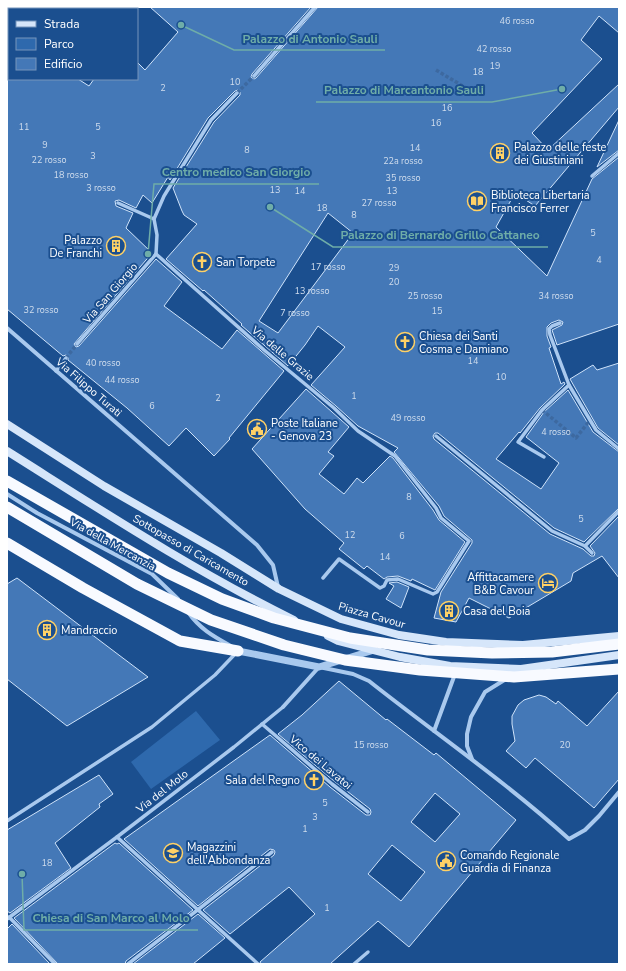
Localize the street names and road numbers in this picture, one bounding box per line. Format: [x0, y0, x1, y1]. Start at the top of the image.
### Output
street label: Via San Giorgio [79, 260, 141, 328]
street label: Via delle Grazie [247, 322, 317, 384]
street label: Via Filippo Turati [52, 354, 125, 420]
street label: Sottopasso di Caricamento [130, 511, 252, 590]
street label: Via della Mercanzia [66, 514, 158, 574]
street label: Piazza Cavour [337, 599, 407, 632]
street label: Vico dei Lavatoi [285, 731, 355, 793]
street label: Via del Molo [132, 766, 191, 817]

